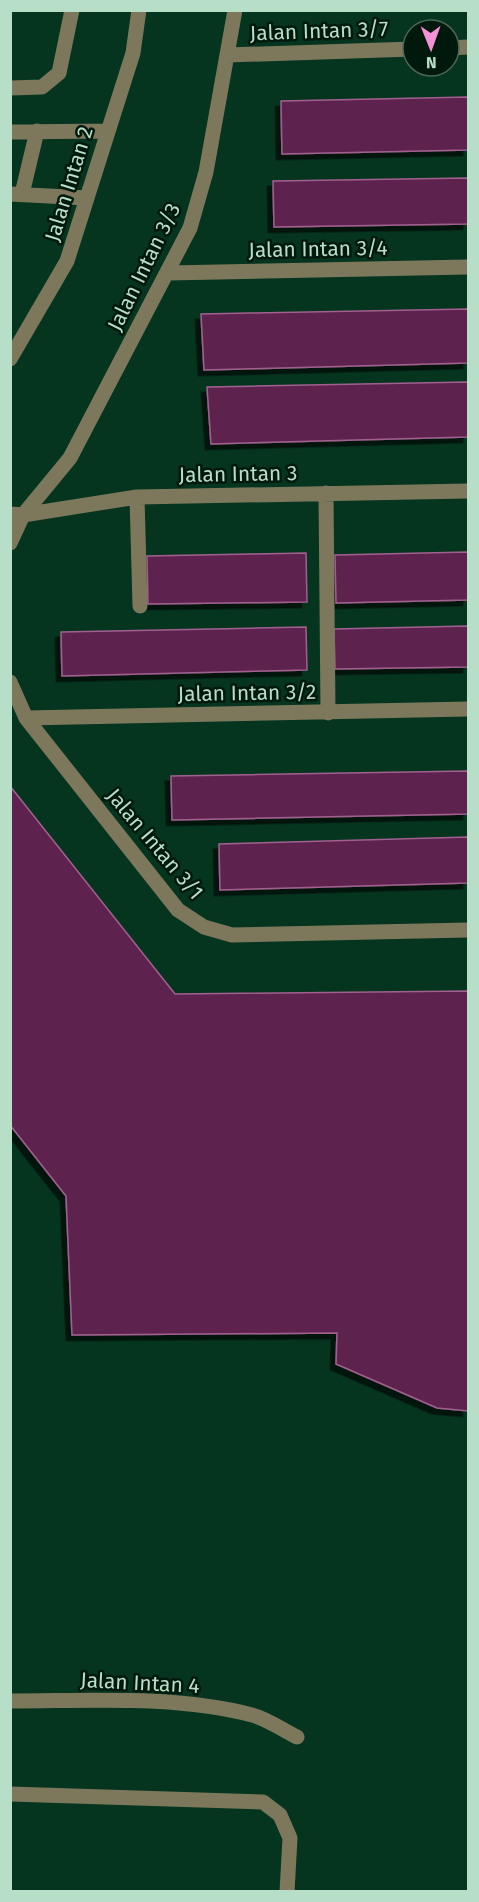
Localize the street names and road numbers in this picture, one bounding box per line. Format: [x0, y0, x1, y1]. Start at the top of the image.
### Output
street label: Jalan Intan 3/7 [249, 16, 389, 46]
street label: Jalan Intan 2 [39, 123, 99, 245]
street label: Jalan Intan 3/3 [102, 199, 186, 335]
street label: Jalan Intan 3/4 [248, 235, 388, 263]
street label: Jalan Intan 3 [178, 460, 298, 488]
street label: Jalan Intan 3/2 [177, 679, 317, 707]
street label: Jalan Intan 3/1 [101, 783, 209, 905]
street label: Jalan Intan 4 [80, 1667, 200, 1699]

